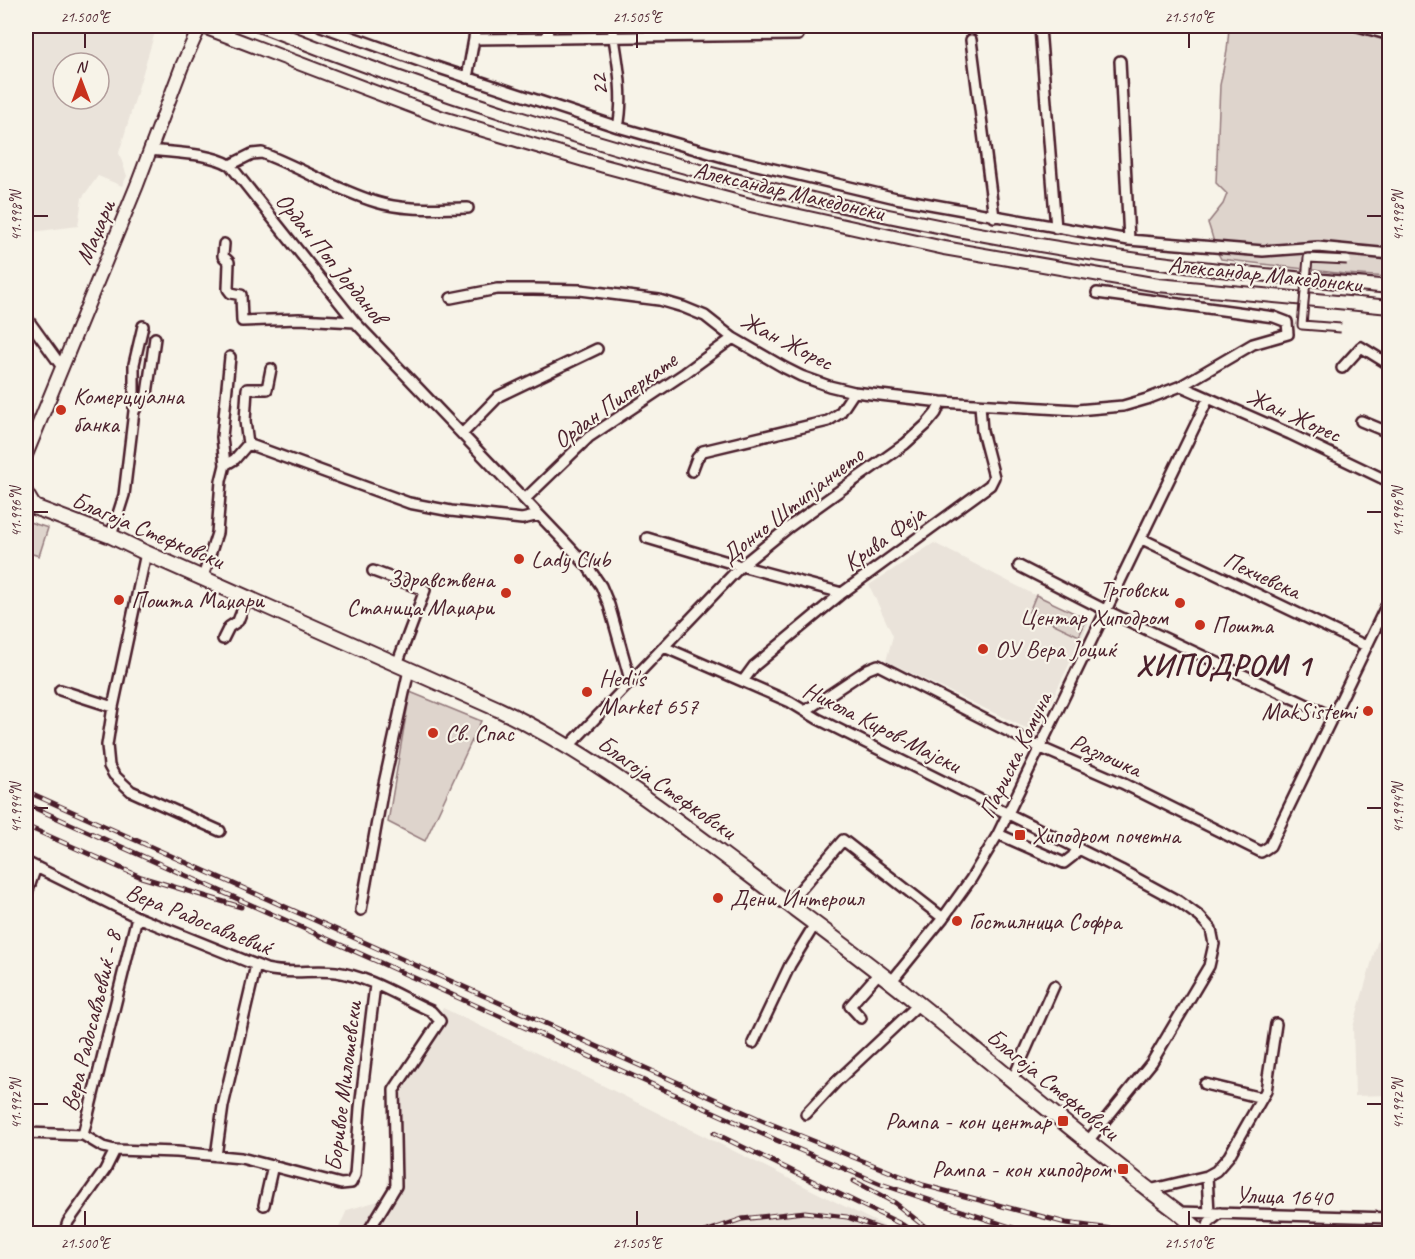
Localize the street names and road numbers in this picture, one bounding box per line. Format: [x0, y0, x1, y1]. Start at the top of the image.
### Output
street label: 22 [583, 71, 615, 97]
street label: Александар Македонски [691, 155, 889, 228]
street label: Ордан Поп Јорданов [269, 186, 397, 334]
street label: Маџари [68, 194, 122, 269]
street label: Александар Македонски [1167, 249, 1365, 299]
street label: Жан Жорес [736, 305, 839, 377]
street label: Ордан Пиперкате [547, 344, 685, 455]
street label: Жан Жорес [1242, 381, 1347, 449]
street label: Дончо Штипјанчето [715, 439, 871, 570]
street label: Благоја Стефковски [68, 485, 230, 576]
street label: Крива Феја [837, 497, 932, 578]
street label: Пехчевска [1219, 544, 1307, 607]
street label: Никола Киров-Мајски [798, 674, 968, 781]
street label: Париска Комуна [972, 685, 1059, 823]
street label: Разлошка [1066, 726, 1148, 786]
street label: Благоја Стефковски [592, 728, 744, 847]
street label: Вера Радосављевиќ [122, 876, 279, 963]
street label: Вера Радосављевиќ - 8 [54, 925, 128, 1115]
street label: Боривое Милошевски [318, 998, 368, 1173]
street label: Благоја Стефковски [981, 1021, 1127, 1148]
street label: Улица 1640 [1235, 1179, 1335, 1213]

